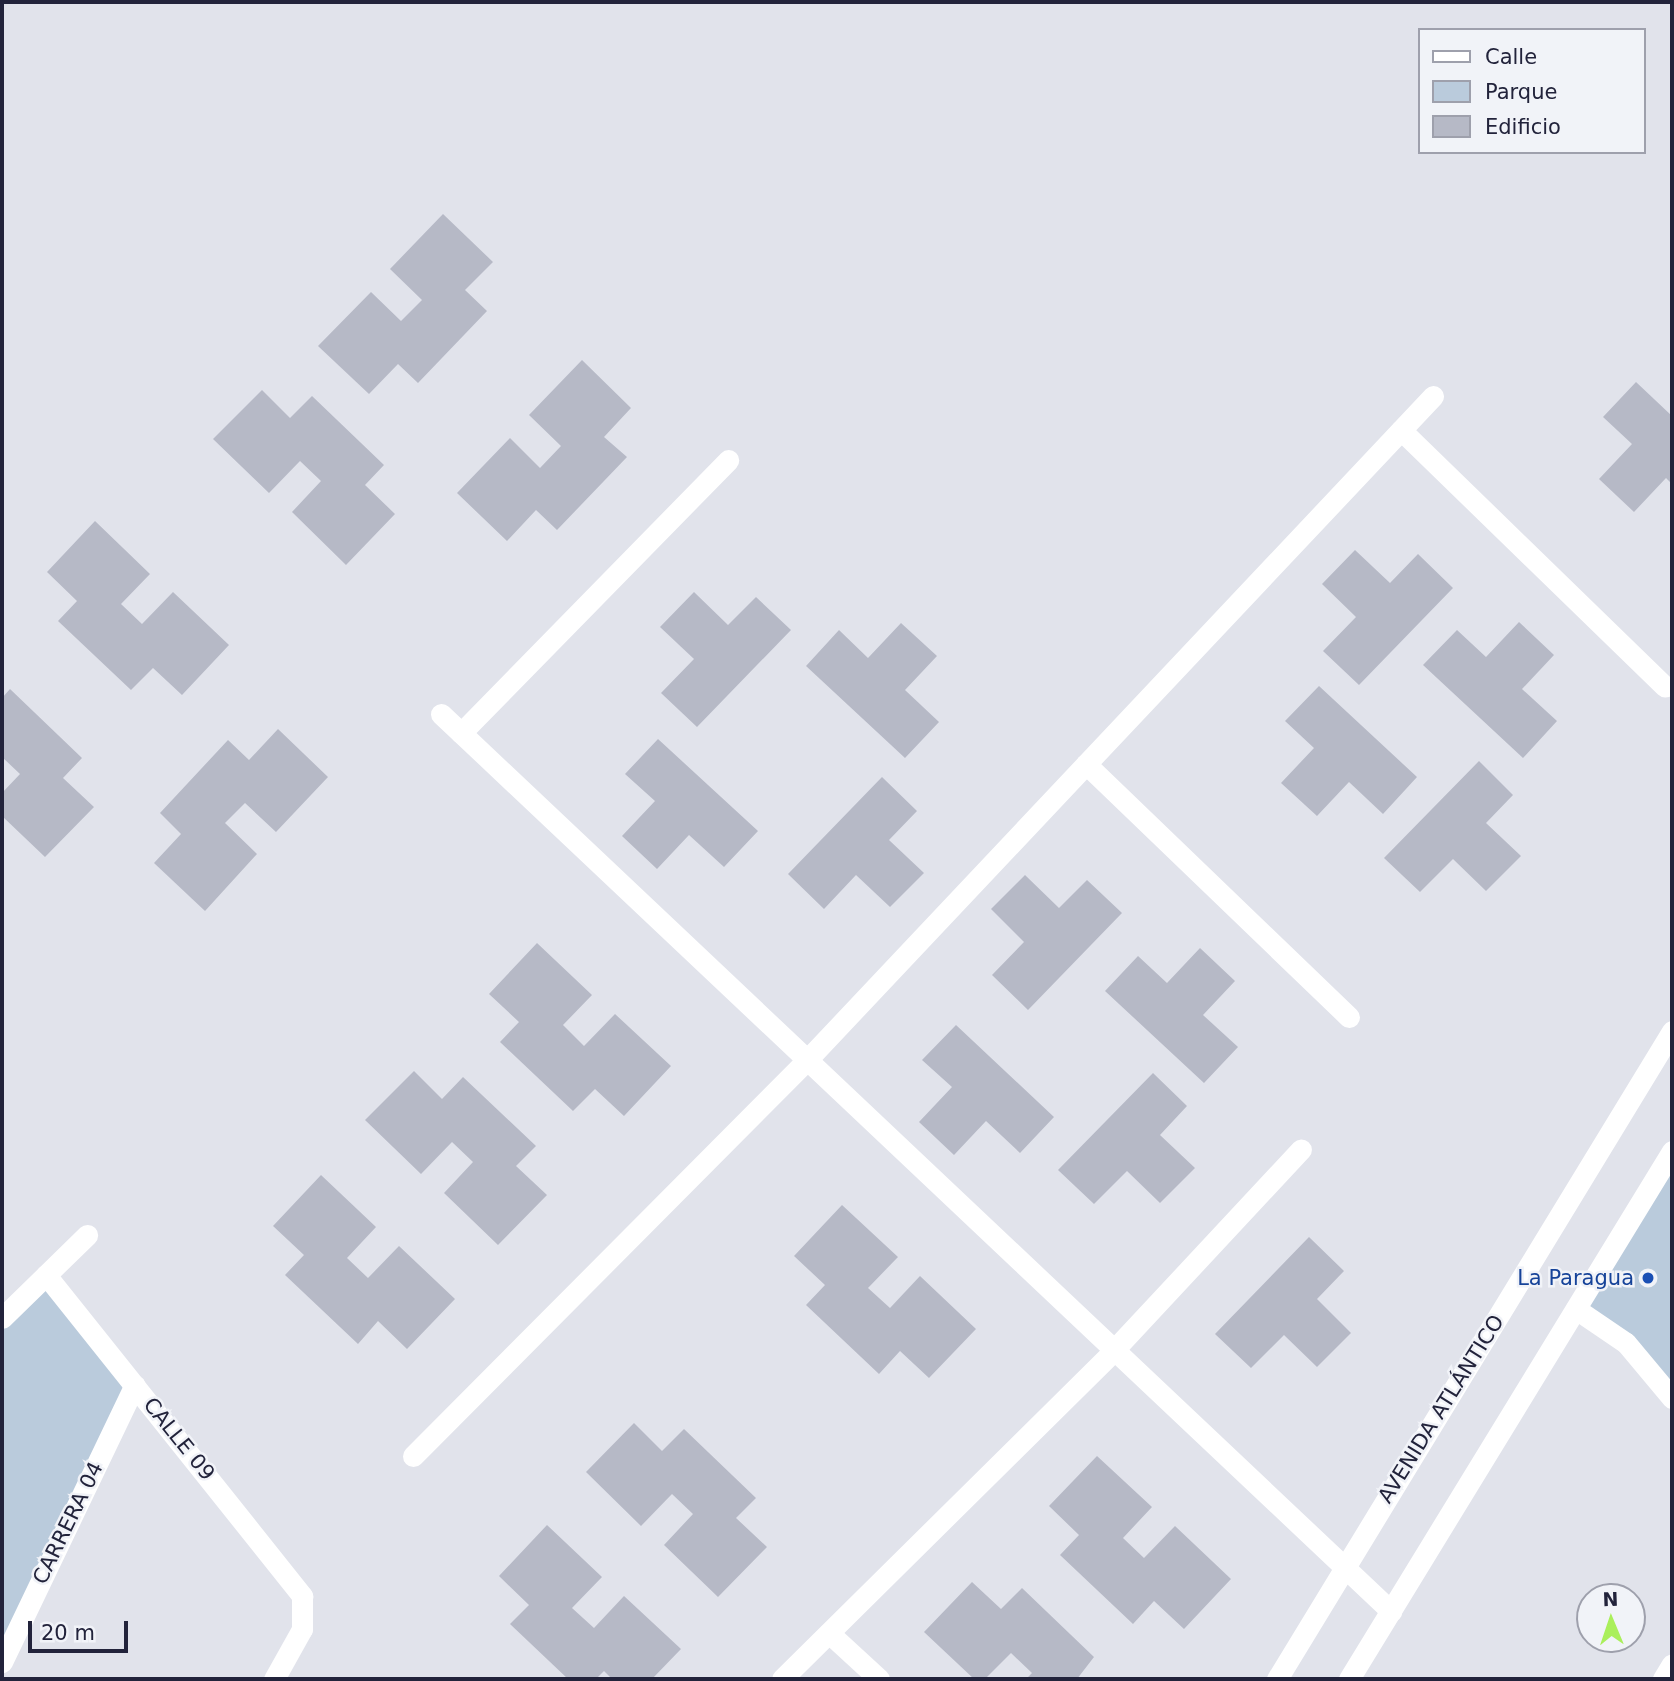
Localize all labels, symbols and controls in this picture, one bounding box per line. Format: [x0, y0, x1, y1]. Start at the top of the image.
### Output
legend [1418, 28, 1646, 154]
text: Calle [1485, 45, 1537, 69]
text: Parque [1485, 80, 1557, 104]
text: Edificio [1485, 115, 1561, 139]
place label: La Paragua [1517, 1265, 1634, 1291]
marker: La Paragua [1640, 1270, 1656, 1286]
street label: AVENIDA ATLÁNTICO [1373, 1310, 1509, 1508]
street label: CALLE 09 [138, 1393, 220, 1485]
street label: CARRERA 04 [28, 1458, 108, 1588]
north arrow [1576, 1583, 1646, 1653]
text: N [1602, 1588, 1619, 1610]
scale bar [32, 1608, 131, 1652]
text: 20 m [41, 1621, 95, 1645]

